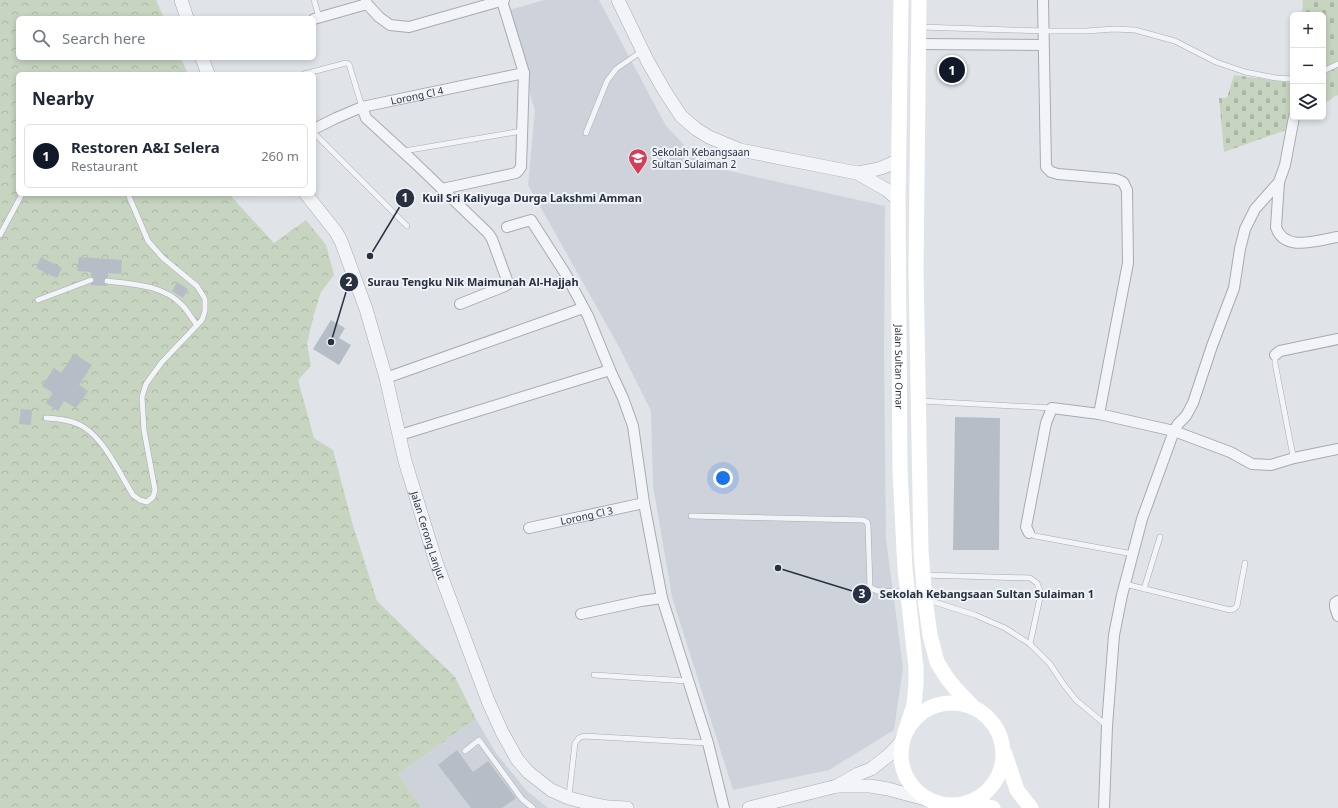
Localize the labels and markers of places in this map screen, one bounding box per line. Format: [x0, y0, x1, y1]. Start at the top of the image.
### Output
pin: 1 [939, 55, 965, 85]
place label: Sekolah Kebangsaan Sultan Sulaiman 2 [652, 145, 750, 171]
school or university icon: Sekolah Kebangsaan Sultan Sulaiman 2 [627, 147, 649, 175]
callout: Kuil Sri Kaliyuga Durga Lakshmi Amman [395, 186, 650, 209]
callout: Surau Tengku Nik Maimunah Al-Hajjah [339, 271, 586, 294]
callout: Sekolah Kebangsaan Sultan Sulaiman 1 [852, 583, 1102, 606]

